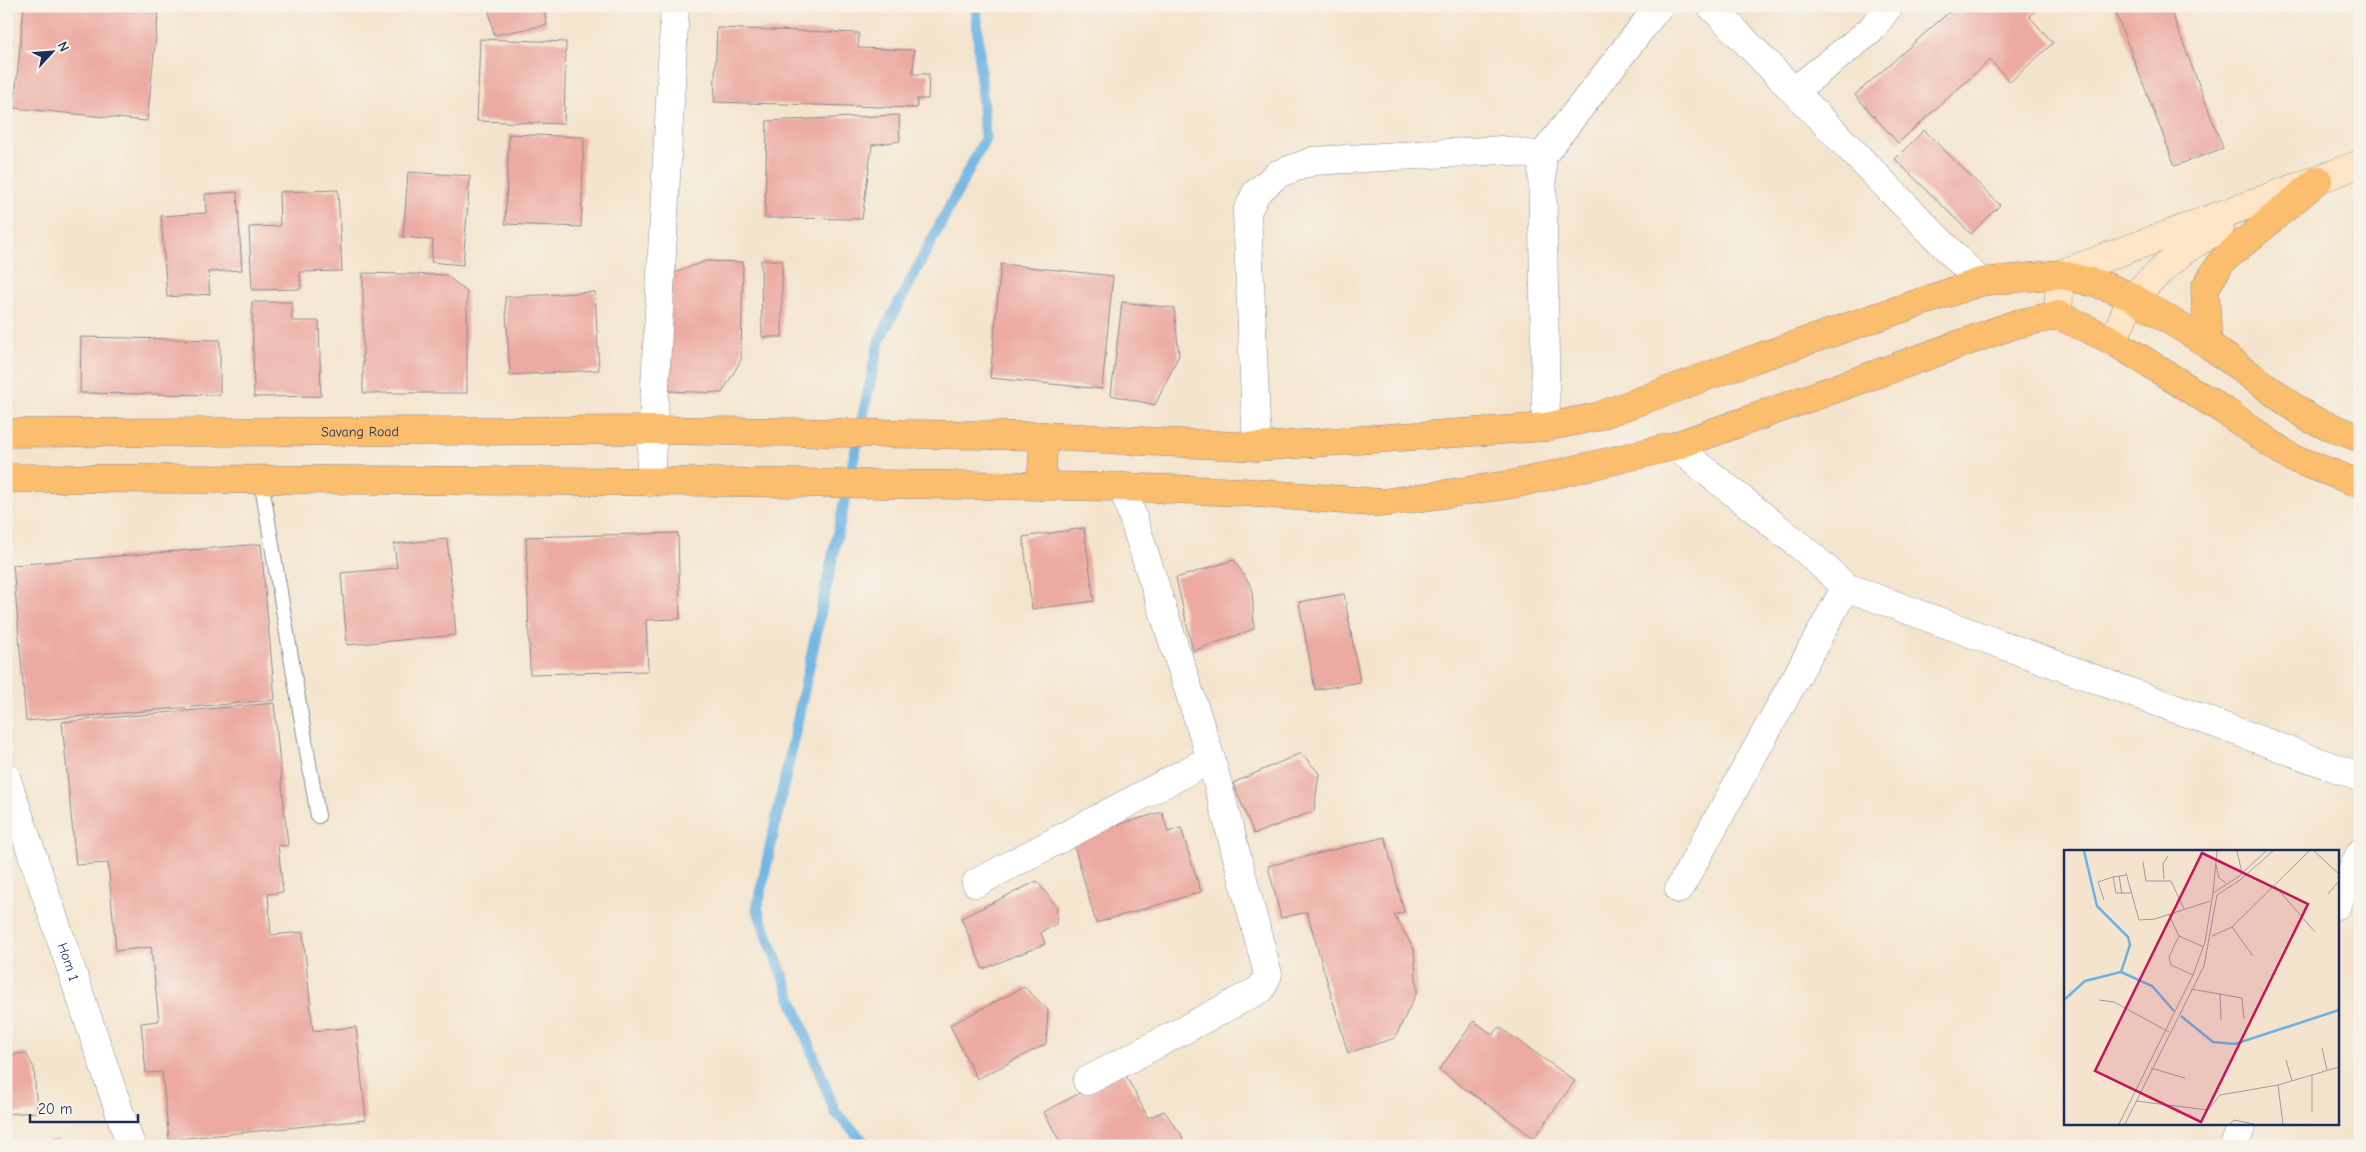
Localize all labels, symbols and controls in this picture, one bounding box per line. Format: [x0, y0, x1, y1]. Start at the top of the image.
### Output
north arrow [28, 28, 78, 78]
text: N [54, 39, 73, 54]
street label: Savang Road [321, 423, 399, 441]
inset map [2064, 850, 2338, 1124]
street label: Hom 1 [54, 940, 82, 983]
scale bar [30, 1092, 138, 1124]
text: 20 m [38, 1100, 72, 1118]

